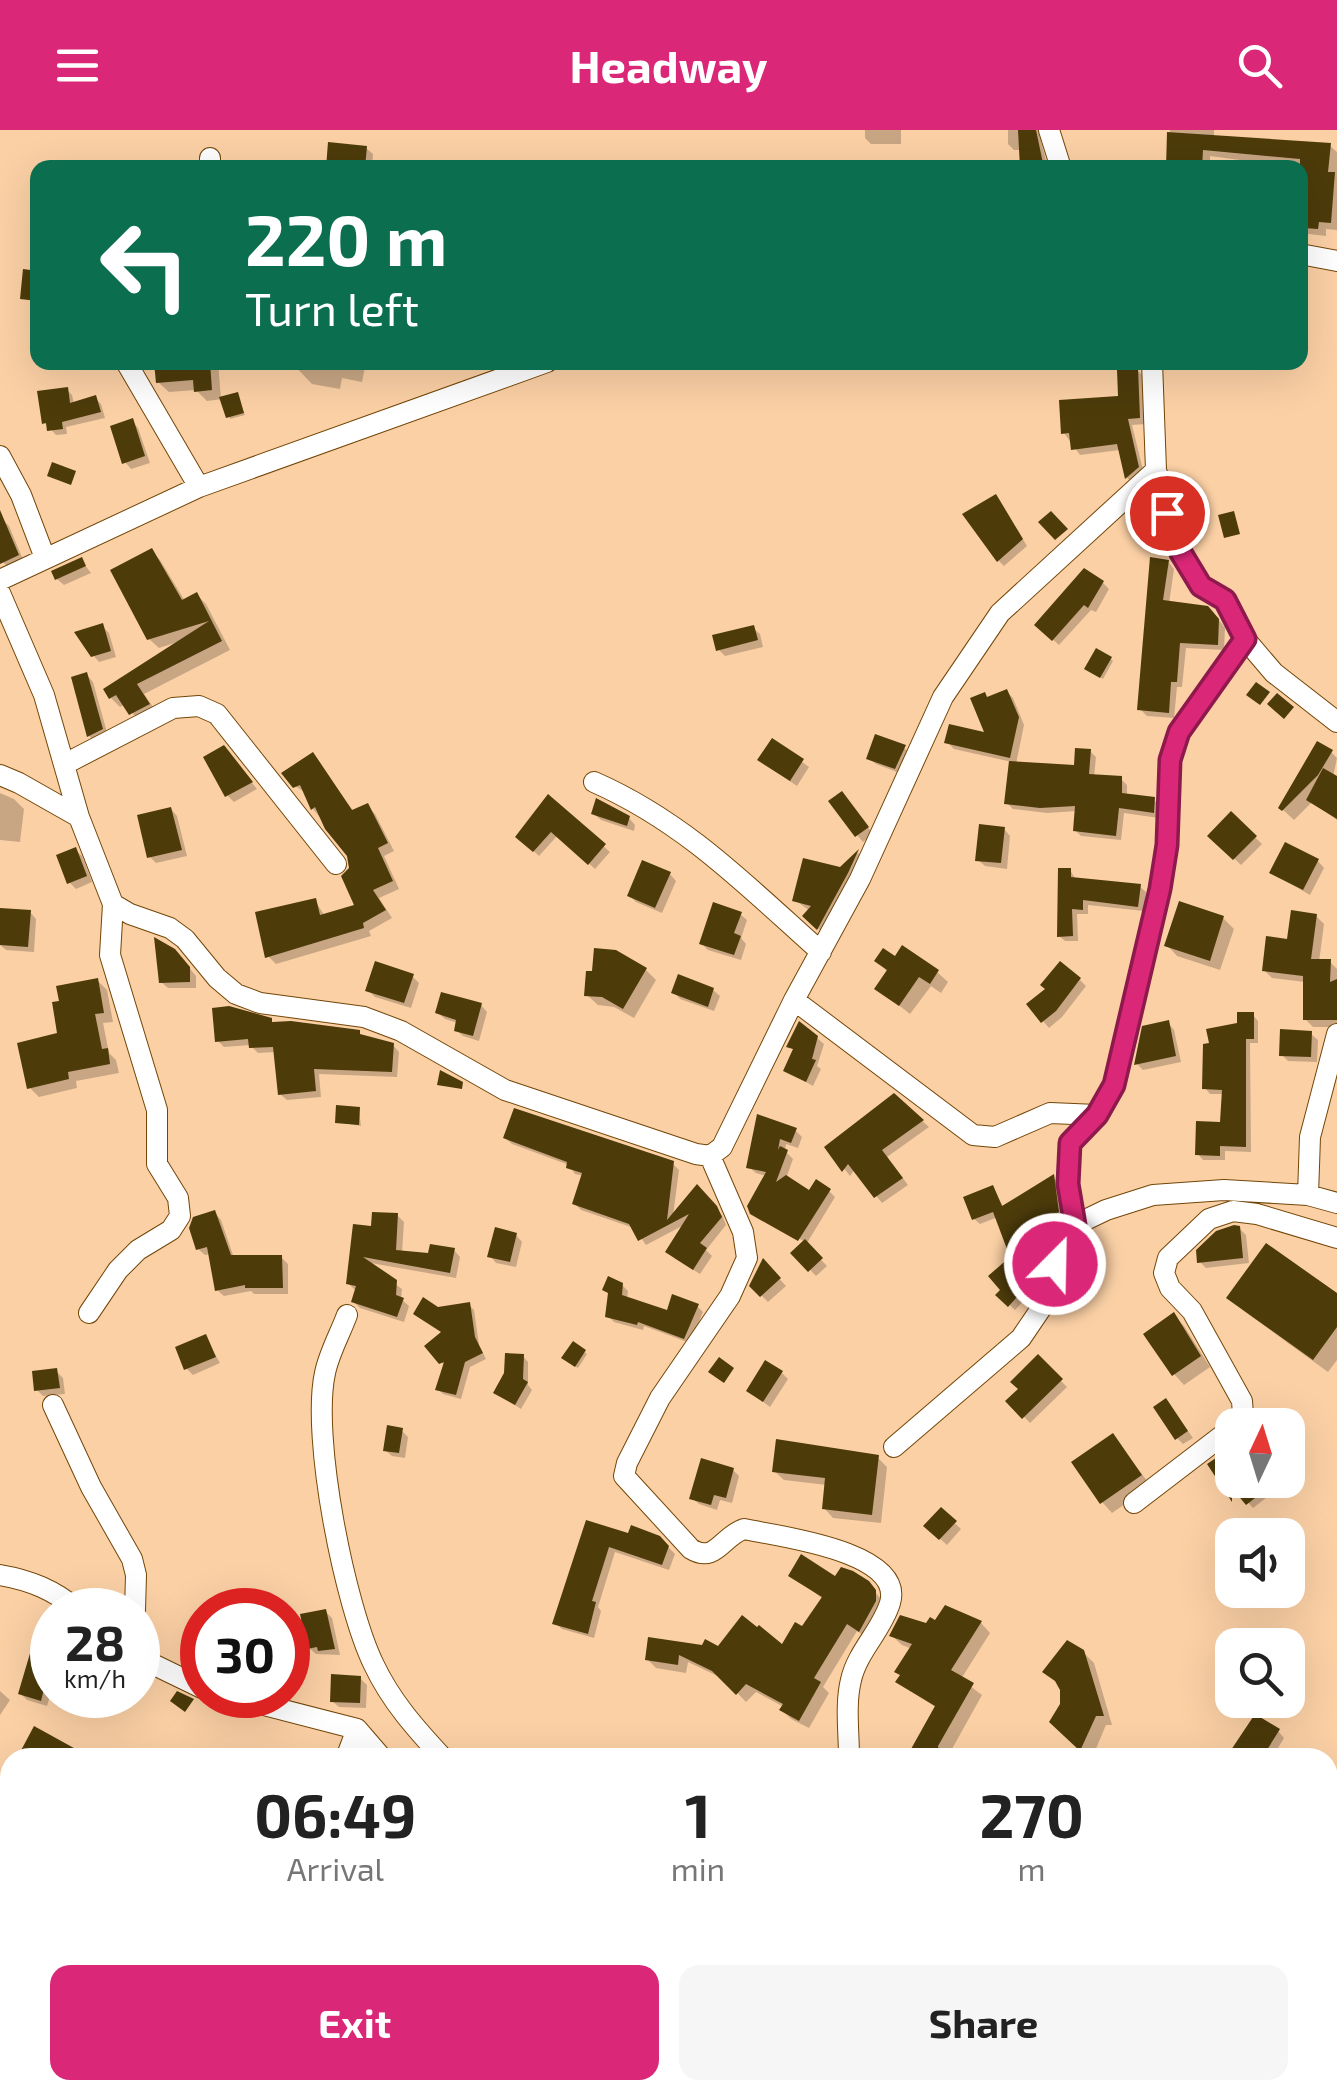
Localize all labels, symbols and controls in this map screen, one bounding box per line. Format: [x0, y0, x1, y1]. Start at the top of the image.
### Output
icon: menu [50, 38, 105, 93]
text: Headway [570, 38, 767, 92]
icon: search [1232, 38, 1287, 93]
text: 220 m [245, 196, 447, 280]
icon: left [80, 200, 210, 330]
text: Turn left [245, 281, 419, 335]
pin [1125, 471, 1210, 556]
icon: arrive [1140, 486, 1195, 541]
position arrow [1003, 1212, 1107, 1316]
north arrow [1215, 1408, 1305, 1498]
map controls [1215, 1408, 1305, 1718]
button: sound [1215, 1518, 1305, 1608]
speed limit sign: 30 [180, 1588, 310, 1718]
text: 28 [65, 1611, 125, 1671]
button: search [1215, 1628, 1305, 1718]
text: km/h [64, 1663, 126, 1693]
text: 06:49 [254, 1778, 416, 1850]
text: 1 [685, 1778, 711, 1850]
text: 270 [979, 1778, 1084, 1850]
text: Arrival [287, 1849, 384, 1887]
text: min [671, 1849, 725, 1887]
text: m [1018, 1849, 1046, 1887]
button: Exit [50, 1965, 659, 2080]
button: Share [679, 1965, 1288, 2080]

